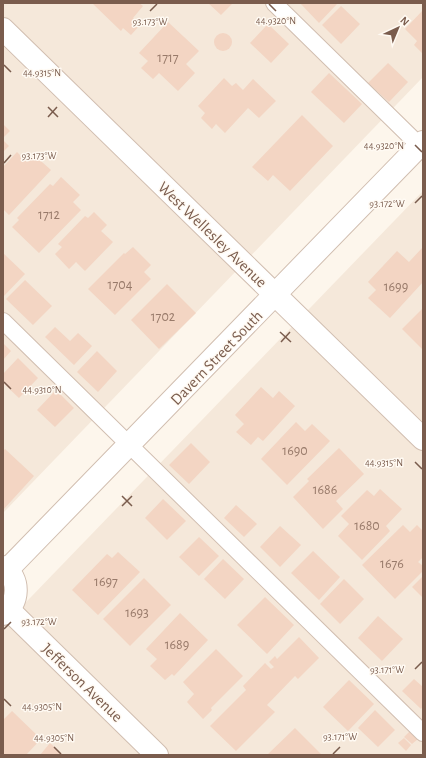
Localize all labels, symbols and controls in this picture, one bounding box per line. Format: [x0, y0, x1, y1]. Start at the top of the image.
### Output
north arrow [378, 8, 418, 48]
text: N [398, 15, 411, 28]
text: 44.9320°N [256, 16, 296, 26]
text: 93.173°W [133, 17, 167, 27]
house number: 1717 [157, 51, 179, 65]
text: 44.9315°N [23, 68, 61, 78]
text: 44.9320°N [364, 141, 404, 151]
text: 93.173°W [22, 151, 56, 161]
street label: West Wellesley Avenue [154, 179, 270, 291]
text: 93.172°W [369, 199, 405, 209]
house number: 1712 [38, 208, 60, 222]
house number: 1704 [108, 278, 133, 292]
house number: 1699 [384, 280, 408, 294]
street label: Davern Street South [168, 307, 266, 408]
house number: 1702 [151, 310, 175, 324]
text: 44.9310°N [22, 385, 62, 395]
house number: 1690 [282, 444, 308, 458]
text: 44.9315°N [365, 458, 403, 468]
house number: 1686 [313, 483, 337, 497]
house number: 1680 [354, 519, 380, 533]
house number: 1676 [380, 557, 404, 571]
house number: 1697 [94, 575, 118, 589]
house number: 1693 [125, 606, 149, 620]
text: 93.172°W [21, 617, 57, 627]
house number: 1689 [165, 638, 189, 652]
street label: Jefferson Avenue [39, 640, 126, 725]
text: 93.171°W [370, 665, 404, 675]
text: 44.9305°N [22, 702, 62, 712]
text: 93.171°W [323, 732, 357, 742]
text: 44.9305°N [34, 733, 74, 743]

